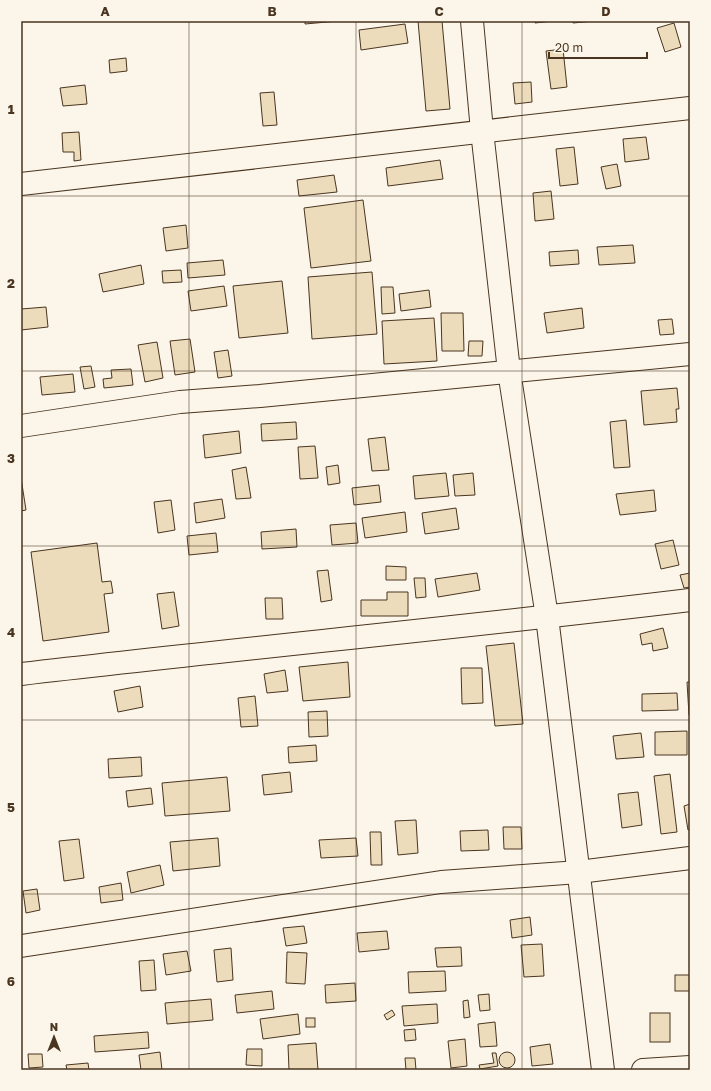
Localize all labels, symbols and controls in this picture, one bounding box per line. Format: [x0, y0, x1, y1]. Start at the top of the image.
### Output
text: A [100, 3, 110, 19]
text: B [267, 3, 277, 19]
text: C [434, 3, 444, 19]
text: D [601, 3, 611, 19]
scale bar [549, 34, 647, 60]
text: 20 m [555, 40, 583, 55]
text: 1 [8, 101, 15, 117]
text: 2 [7, 275, 15, 291]
text: 3 [7, 450, 15, 466]
text: 4 [7, 624, 15, 640]
text: 5 [7, 799, 15, 815]
text: 6 [7, 973, 15, 989]
north arrow [34, 1017, 74, 1057]
text: N [50, 1020, 58, 1033]

